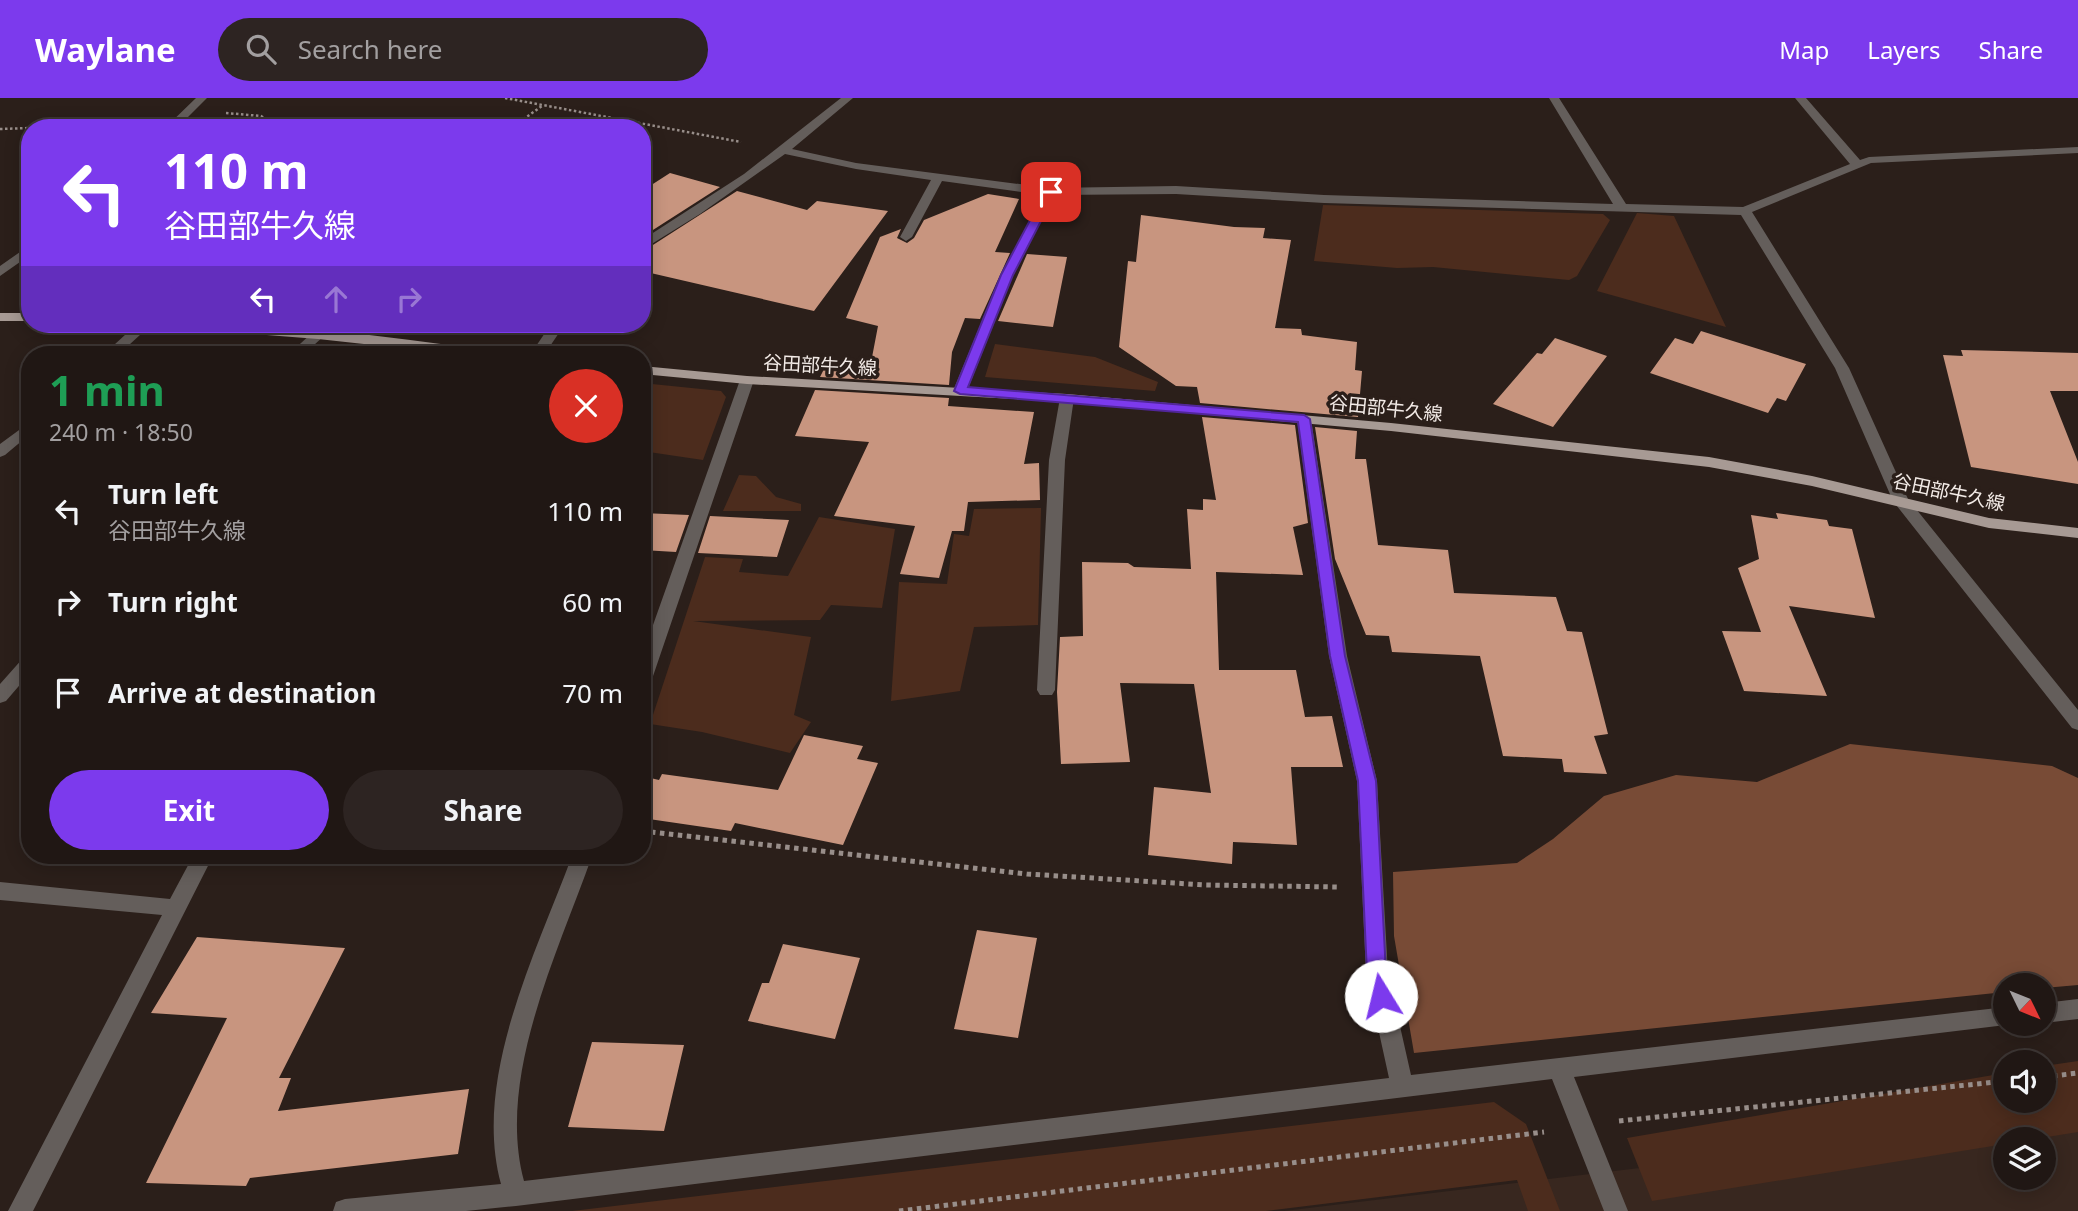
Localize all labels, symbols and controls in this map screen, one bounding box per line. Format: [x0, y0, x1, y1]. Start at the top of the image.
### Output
search box [218, 18, 708, 81]
text: Waylane [35, 27, 176, 72]
icon: search [242, 30, 280, 68]
text: Search here [298, 31, 442, 67]
text: Map [1779, 33, 1829, 66]
text: Layers [1867, 33, 1941, 66]
text: Share [1979, 33, 2043, 66]
text: 110 m [164, 137, 309, 203]
icon: left [49, 147, 140, 238]
pin [1021, 162, 1081, 222]
icon: arrive [1032, 173, 1070, 211]
text: 谷田部牛久線 [164, 203, 356, 246]
icon: left [244, 280, 282, 318]
icon: ahead [317, 280, 355, 318]
icon: right [390, 280, 428, 318]
street label: 谷田部牛久線 [762, 349, 878, 381]
text: 1 min [49, 361, 165, 418]
button: close [549, 369, 623, 443]
street label: 谷田部牛久線 [1328, 389, 1444, 427]
text: 240 m · 18:50 [49, 416, 193, 448]
street label: 谷田部牛久線 [1891, 467, 2007, 517]
text: Turn left [108, 476, 219, 512]
icon: left [49, 492, 87, 530]
text: 110 m [547, 493, 623, 529]
text: 谷田部牛久線 [108, 514, 246, 546]
icon: right [49, 583, 87, 621]
text: Turn right [108, 584, 238, 620]
text: 60 m [562, 584, 623, 620]
icon: arrive [49, 674, 87, 712]
text: Arrive at destination [108, 675, 377, 711]
text: 70 m [562, 675, 623, 711]
button: Exit [49, 770, 329, 850]
button: Share [343, 770, 623, 850]
position arrow [1344, 959, 1418, 1033]
north arrow [1993, 973, 2056, 1036]
map controls [1993, 973, 2056, 1190]
button: sound [1993, 1050, 2056, 1113]
button: layers [1993, 1127, 2056, 1190]

